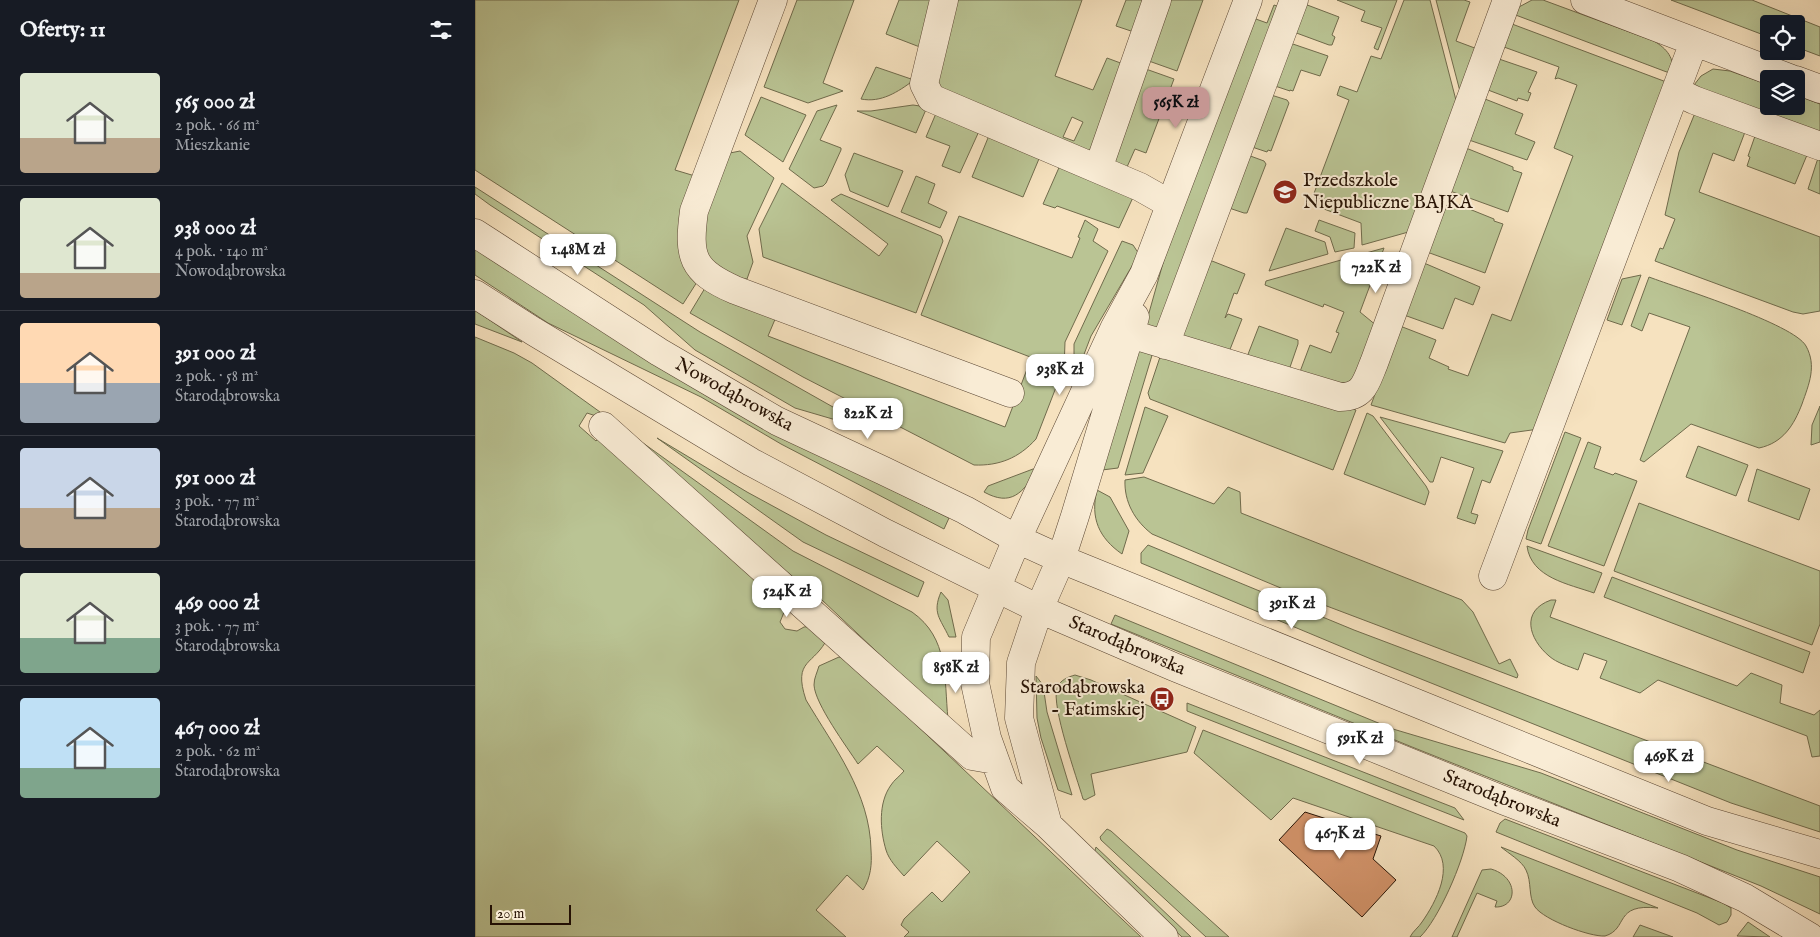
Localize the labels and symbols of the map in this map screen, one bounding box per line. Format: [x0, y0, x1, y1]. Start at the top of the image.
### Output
pin: 565K zł [1130, 86, 1222, 129]
place label: Przedszkole Niepubliczne BAJKA [1303, 169, 1474, 215]
school or university icon: Przedszkole Niepubliczne BAJKA [1272, 179, 1298, 205]
pin: 1.48M zł [526, 234, 630, 276]
pin: 722K zł [1330, 252, 1422, 294]
street label: Nowodąbrowska [671, 353, 798, 438]
pin: 938K zł [1014, 354, 1106, 396]
pin: 822K zł [822, 398, 914, 440]
pin: 524K zł [741, 576, 833, 618]
pin: 391K zł [1246, 588, 1338, 630]
street label: Starodąbrowska [1065, 611, 1190, 682]
pin: 858K zł [910, 652, 1002, 694]
place label: Starodąbrowska - Fatimskiej [1020, 676, 1146, 722]
bus stop icon: Starodąbrowska - Fatimskiej [1149, 686, 1175, 712]
pin: 591K zł [1314, 722, 1406, 765]
pin: 469K zł [1623, 740, 1715, 783]
street label: Starodąbrowska [1440, 765, 1565, 834]
pin: 467K zł [1294, 818, 1386, 860]
scale bar [490, 902, 571, 925]

